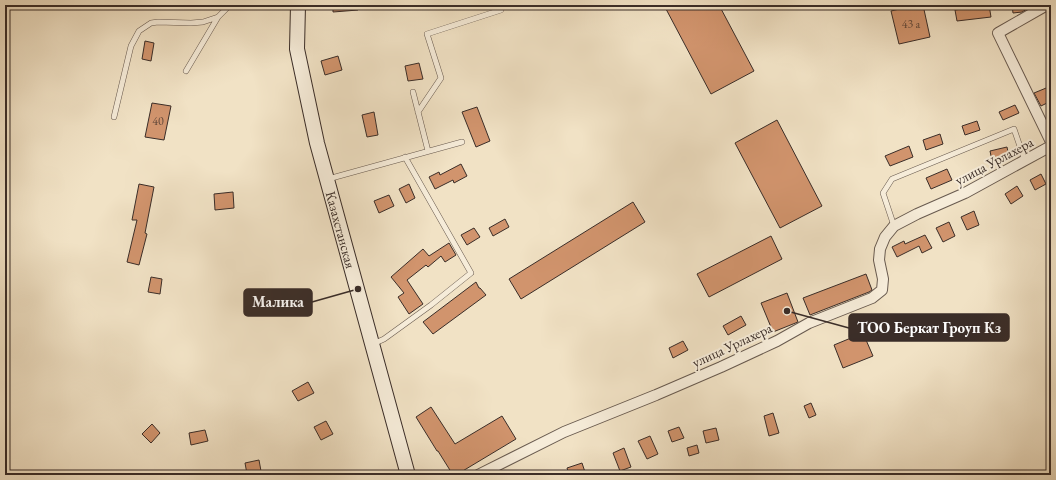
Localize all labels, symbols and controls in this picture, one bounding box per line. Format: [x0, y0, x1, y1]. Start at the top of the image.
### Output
house number: 43 а [902, 16, 921, 32]
house number: 40 [152, 113, 164, 129]
street label: улица Урлахера [952, 133, 1037, 189]
street label: Казахстанская [322, 189, 360, 270]
callout: Малика [244, 289, 312, 316]
text: Малика [252, 292, 304, 311]
callout: ТОО Беркат Гроуп Кз [849, 314, 1009, 341]
street label: улица Урлахера [689, 318, 775, 371]
text: ТОО Беркат Гроуп Кз [857, 318, 1001, 337]

